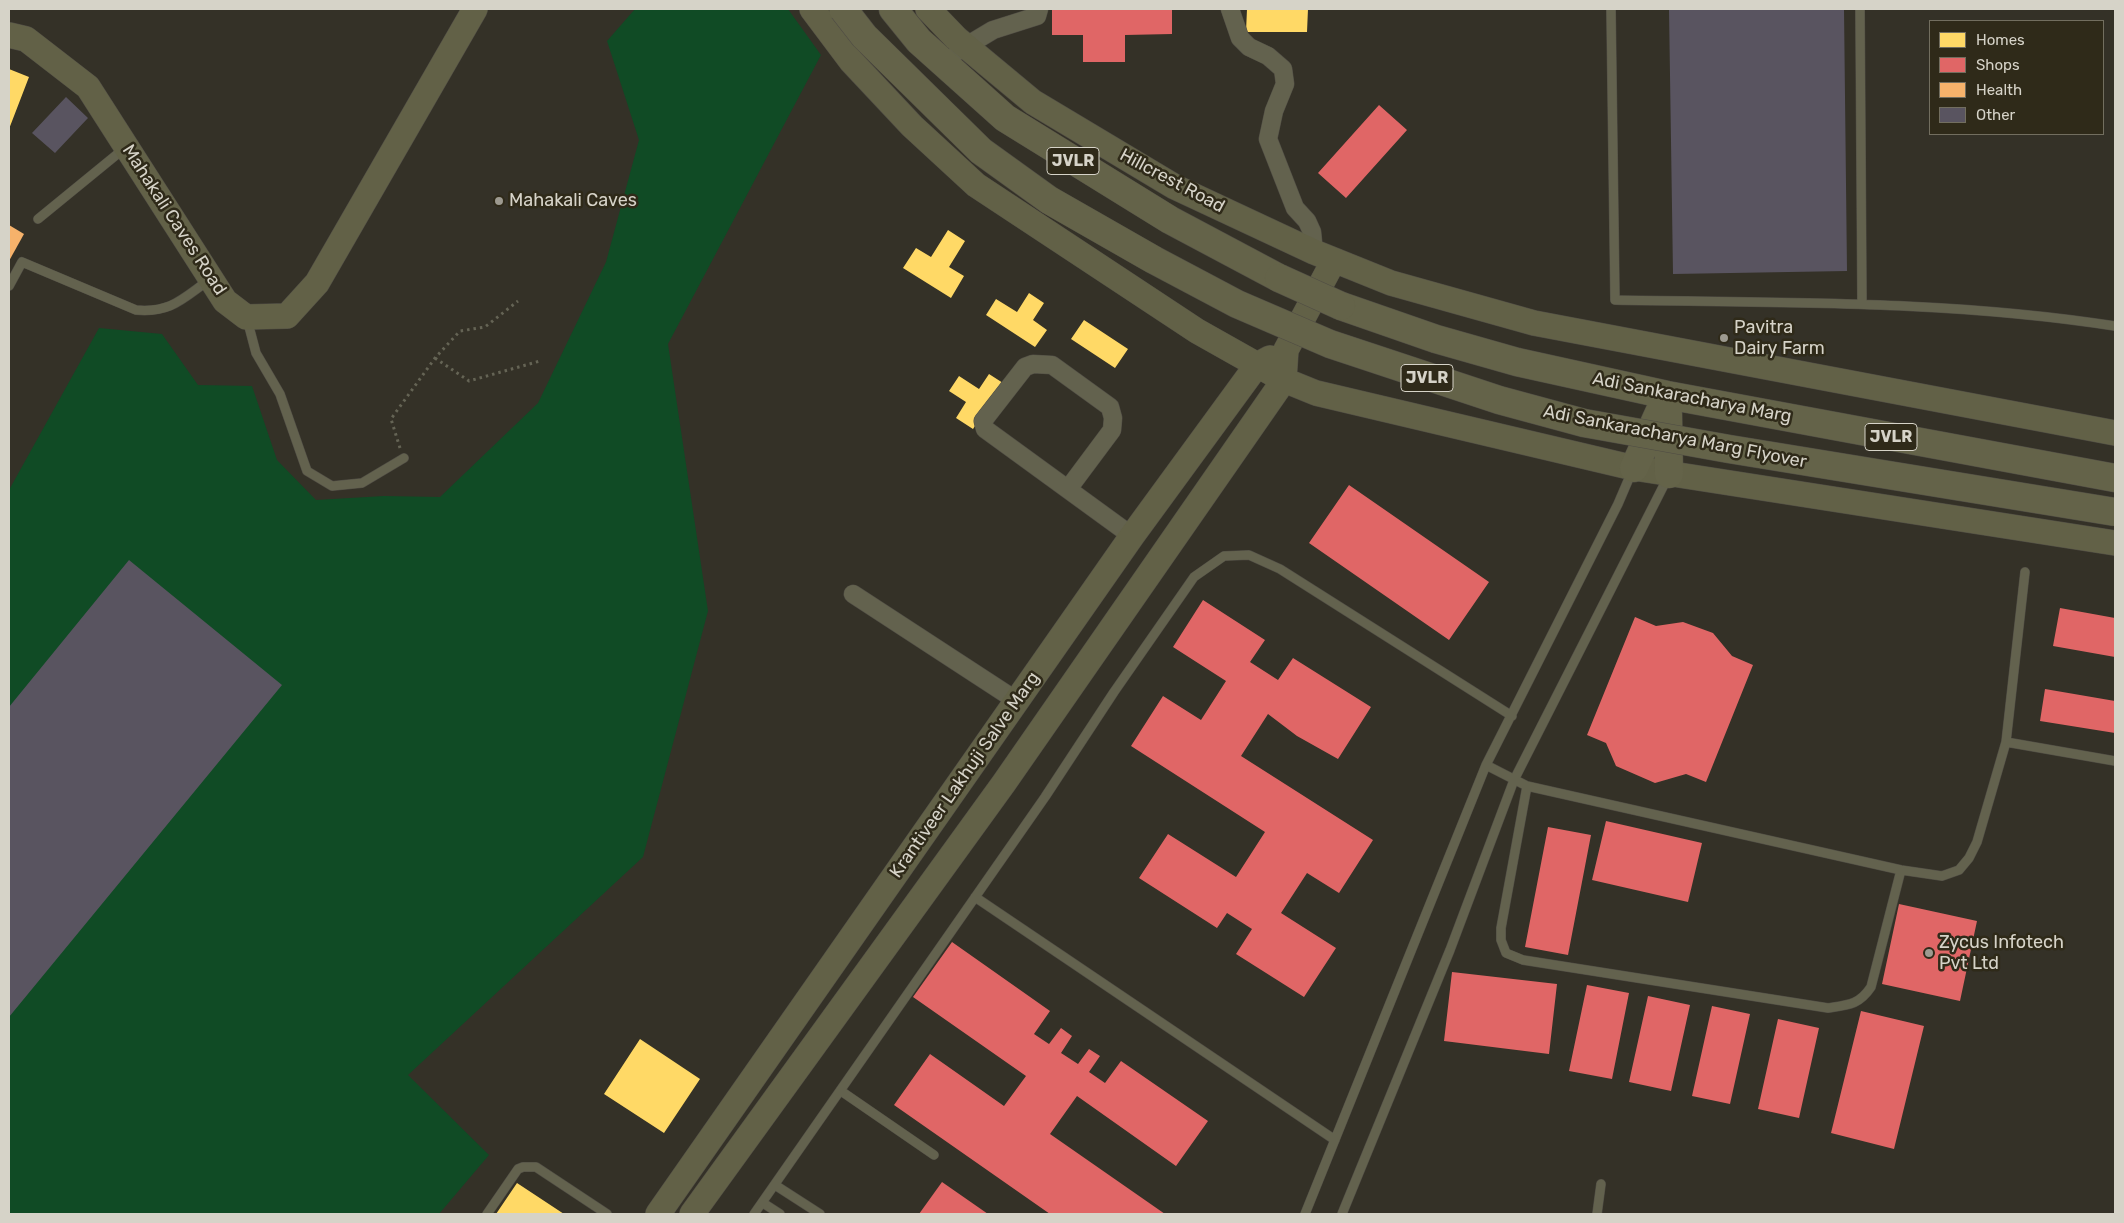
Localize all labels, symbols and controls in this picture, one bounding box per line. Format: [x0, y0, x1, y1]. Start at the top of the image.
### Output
legend [1929, 20, 2104, 135]
text: Homes [1976, 31, 2025, 49]
text: Shops [1976, 56, 2020, 74]
text: Health [1976, 81, 2022, 99]
text: Other [1976, 106, 2015, 124]
street label: Mahakali Caves Road [117, 141, 231, 299]
street label: Hillcrest Road [1116, 144, 1228, 218]
road number: JVLR [1047, 148, 1099, 175]
place label: Mahakali Caves [509, 190, 637, 212]
marker: Mahakali Caves [493, 195, 505, 207]
place label: Pavitra Dairy Farm [1734, 317, 1825, 359]
marker: Pavitra Dairy Farm [1718, 332, 1730, 344]
road number: JVLR [1401, 364, 1453, 392]
street label: Adi Sankaracharya Marg [1591, 368, 1793, 428]
street label: Adi Sankaracharya Marg Flyover [1541, 401, 1809, 473]
road number: JVLR [1865, 424, 1917, 451]
street label: Krantiveer Lakhuji Salve Marg [885, 668, 1045, 882]
place label: Zycus Infotech Pvt Ltd [1939, 932, 2064, 974]
marker: Zycus Infotech Pvt Ltd [1923, 947, 1935, 959]

